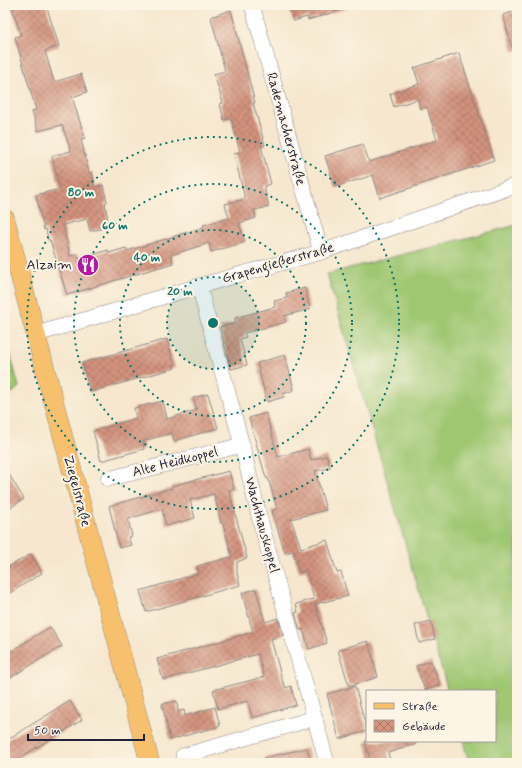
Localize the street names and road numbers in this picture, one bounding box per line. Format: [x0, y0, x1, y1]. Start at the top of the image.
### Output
street label: Rademacherstraße [262, 71, 310, 188]
street label: Grapengießerstraße [220, 238, 337, 290]
street label: Alte Heidkoppel [130, 443, 220, 481]
street label: Ziegelstraße [57, 453, 95, 529]
street label: Wachthauskoppel [241, 475, 283, 575]

